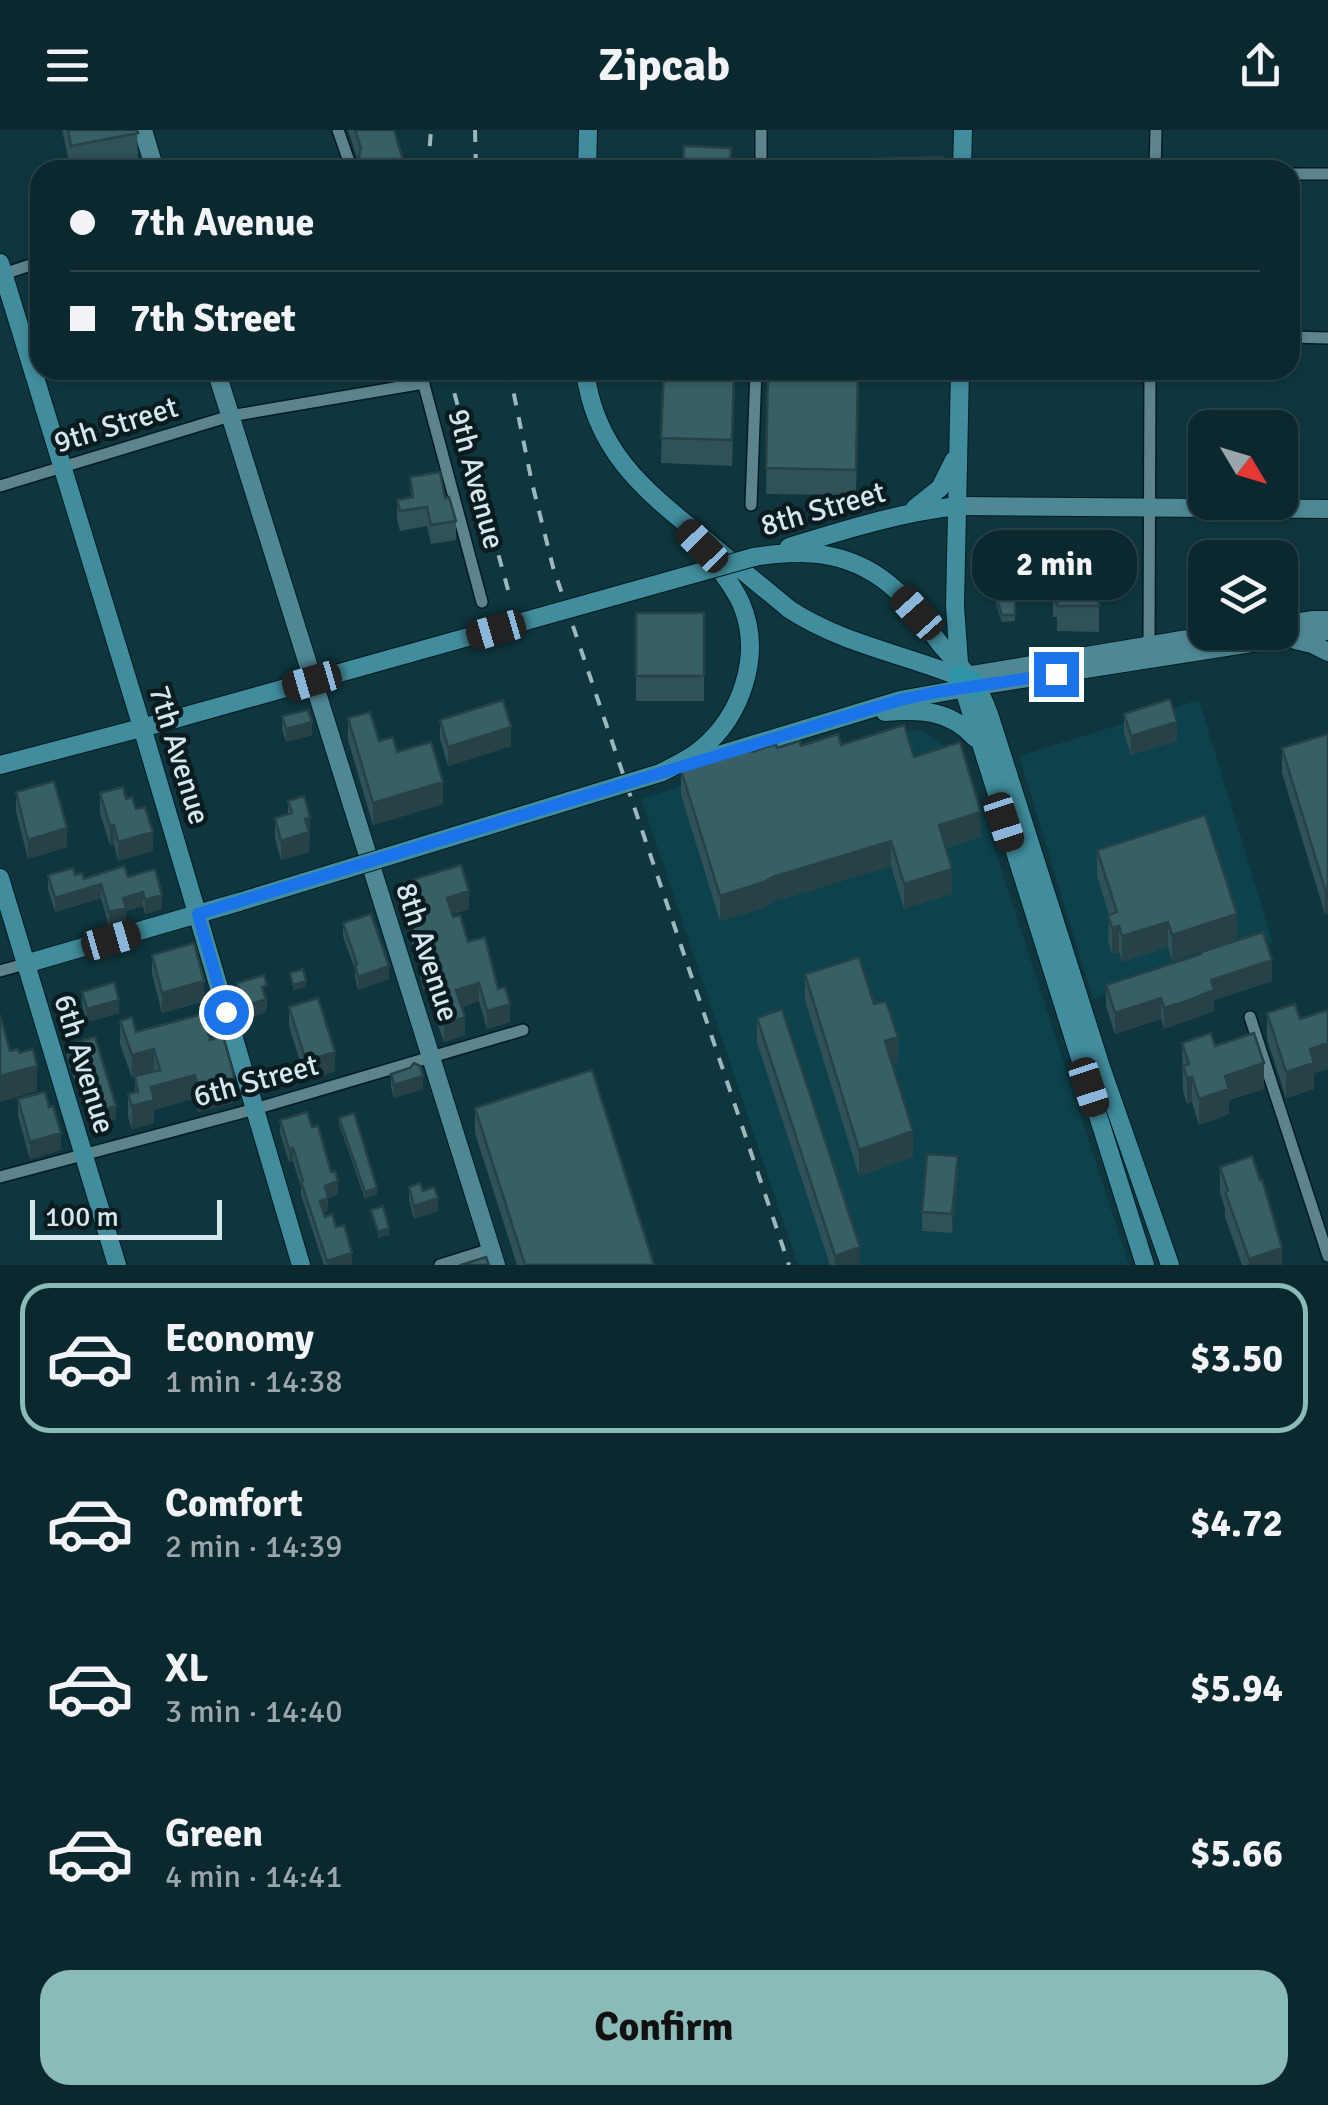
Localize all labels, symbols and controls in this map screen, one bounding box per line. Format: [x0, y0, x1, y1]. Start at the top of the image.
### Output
icon: menu [40, 38, 95, 93]
text: Zipcab [598, 38, 730, 93]
icon: share [1233, 38, 1288, 93]
text: 7th Avenue [130, 199, 314, 246]
text: 7th Street [130, 295, 296, 342]
street label: 9th Street [49, 389, 183, 461]
street label: 9th Avenue [440, 405, 512, 553]
north arrow [1188, 410, 1298, 520]
map controls [1188, 410, 1298, 650]
street label: 8th Street [756, 474, 890, 544]
car [670, 514, 734, 578]
callout: 2 min [974, 529, 1138, 599]
button: layers [1188, 540, 1298, 650]
text: 2 min [1016, 545, 1093, 584]
car [886, 581, 948, 645]
car [463, 607, 529, 653]
route end [1034, 652, 1079, 697]
car [279, 658, 345, 704]
street label: 7th Avenue [140, 681, 218, 829]
car [980, 789, 1028, 855]
street label: 8th Avenue [387, 878, 467, 1026]
car [78, 917, 144, 963]
street label: 6th Avenue [45, 990, 123, 1138]
route start [204, 990, 249, 1035]
street label: 6th Street [189, 1047, 323, 1115]
car [1065, 1054, 1113, 1120]
scale bar [30, 1195, 222, 1240]
text: 100 m [45, 1200, 119, 1234]
icon: car [45, 1313, 135, 1403]
text: Economy [165, 1315, 314, 1362]
text: $3.50 [1190, 1335, 1283, 1382]
text: 1 min · 14:38 [165, 1362, 343, 1401]
icon: car [45, 1478, 135, 1568]
text: Comfort [165, 1480, 303, 1527]
text: $4.72 [1190, 1500, 1283, 1547]
text: 2 min · 14:39 [165, 1527, 343, 1566]
icon: car [45, 1643, 135, 1733]
text: XL [165, 1645, 208, 1692]
text: $5.94 [1190, 1665, 1283, 1712]
text: 3 min · 14:40 [165, 1692, 343, 1731]
icon: car [45, 1808, 135, 1898]
text: Green [165, 1810, 263, 1857]
text: $5.66 [1190, 1830, 1283, 1877]
text: 4 min · 14:41 [165, 1857, 343, 1896]
button: Confirm [40, 1970, 1288, 2085]

